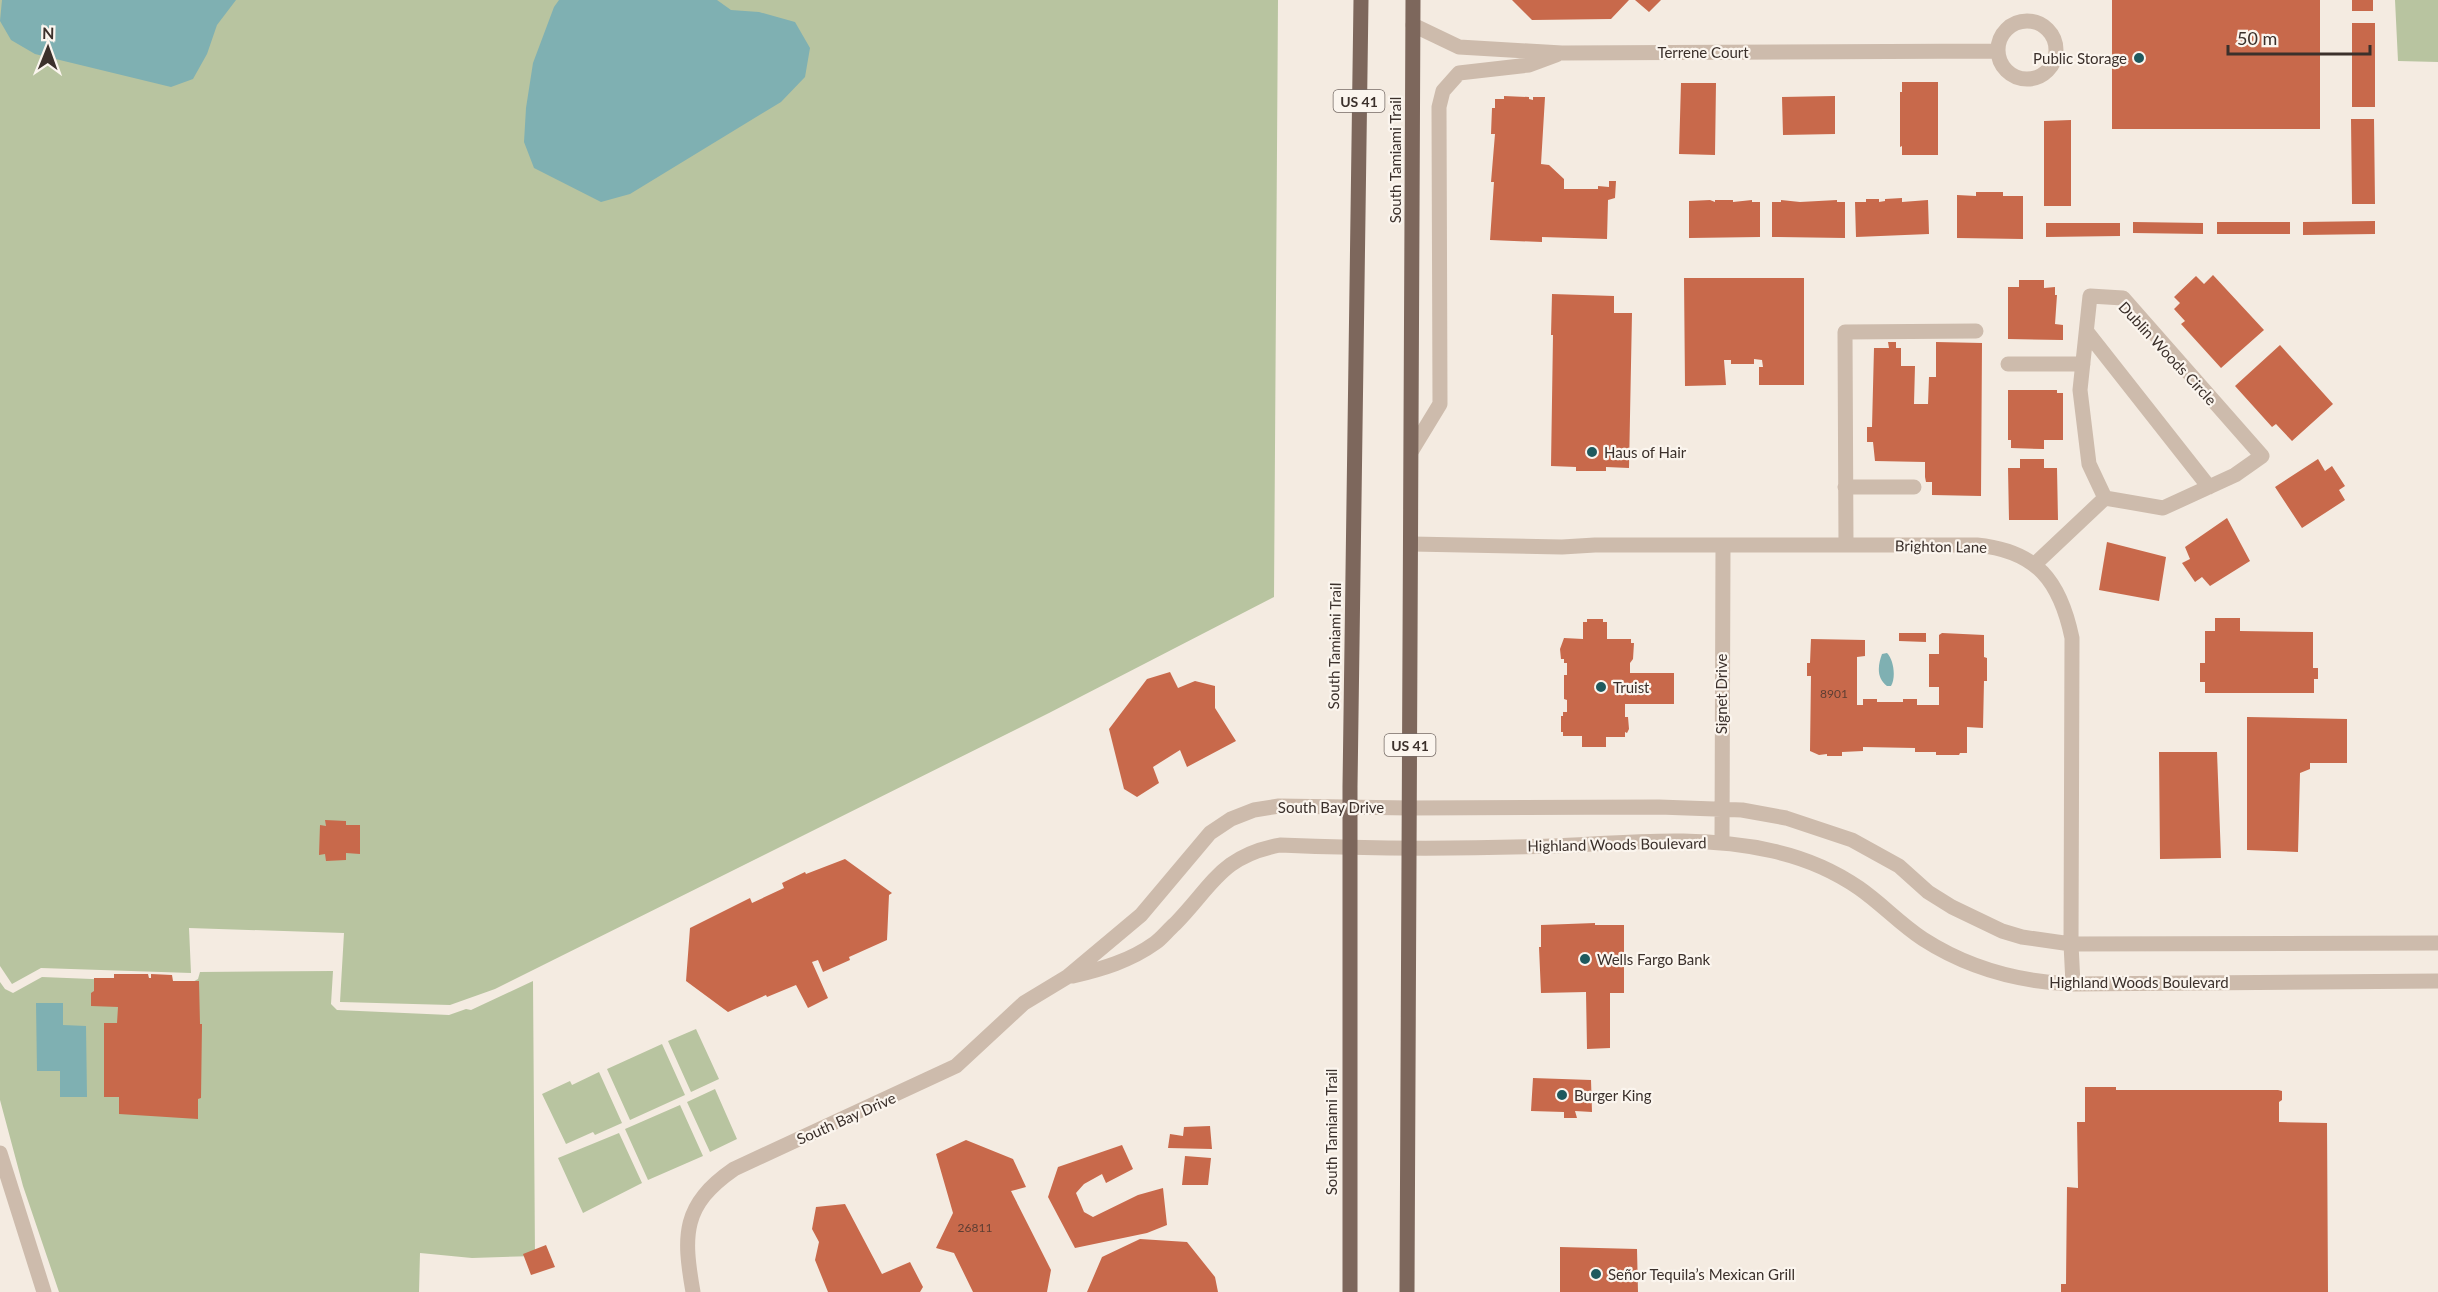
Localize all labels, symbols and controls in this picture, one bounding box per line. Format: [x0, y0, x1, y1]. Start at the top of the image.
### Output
north arrow [18, 18, 78, 78]
scale bar [2228, 18, 2370, 56]
text: N [42, 23, 55, 42]
text: 50 m [2237, 27, 2277, 49]
street label: Terrene Court [1657, 43, 1749, 61]
place label: Public Storage [2033, 49, 2127, 67]
marker: Public Storage [2132, 51, 2146, 65]
road number: US 41 [1334, 90, 1384, 112]
street label: South Tamiami Trail [1386, 97, 1404, 223]
street label: Dublin Woods Circle [2115, 297, 2221, 409]
place label: Haus of Hair [1604, 443, 1687, 461]
marker: Haus of Hair [1585, 445, 1599, 459]
street label: Brighton Lane [1895, 536, 1987, 556]
street label: South Tamiami Trail [1324, 583, 1344, 709]
street label: Signet Drive [1712, 654, 1730, 734]
place label: Truist [1613, 678, 1650, 696]
marker: Truist [1594, 680, 1608, 694]
house number: 8901 [1820, 686, 1848, 701]
road number: US 41 [1384, 734, 1436, 756]
street label: South Bay Drive [1278, 798, 1384, 816]
street label: Highland Woods Boulevard [1527, 833, 1707, 855]
place label: Wells Fargo Bank [1597, 950, 1711, 968]
marker: Wells Fargo Bank [1578, 952, 1592, 966]
street label: Highland Woods Boulevard [2049, 973, 2229, 991]
street label: South Tamiami Trail [1322, 1069, 1340, 1195]
place label: Burger King [1574, 1086, 1652, 1104]
street label: South Bay Drive [794, 1088, 898, 1148]
marker: Burger King [1555, 1088, 1569, 1102]
house number: 26811 [958, 1220, 992, 1235]
place label: Señor Tequila’s Mexican Grill [1608, 1265, 1795, 1283]
marker: Señor Tequila’s Mexican Grill [1589, 1267, 1603, 1281]

